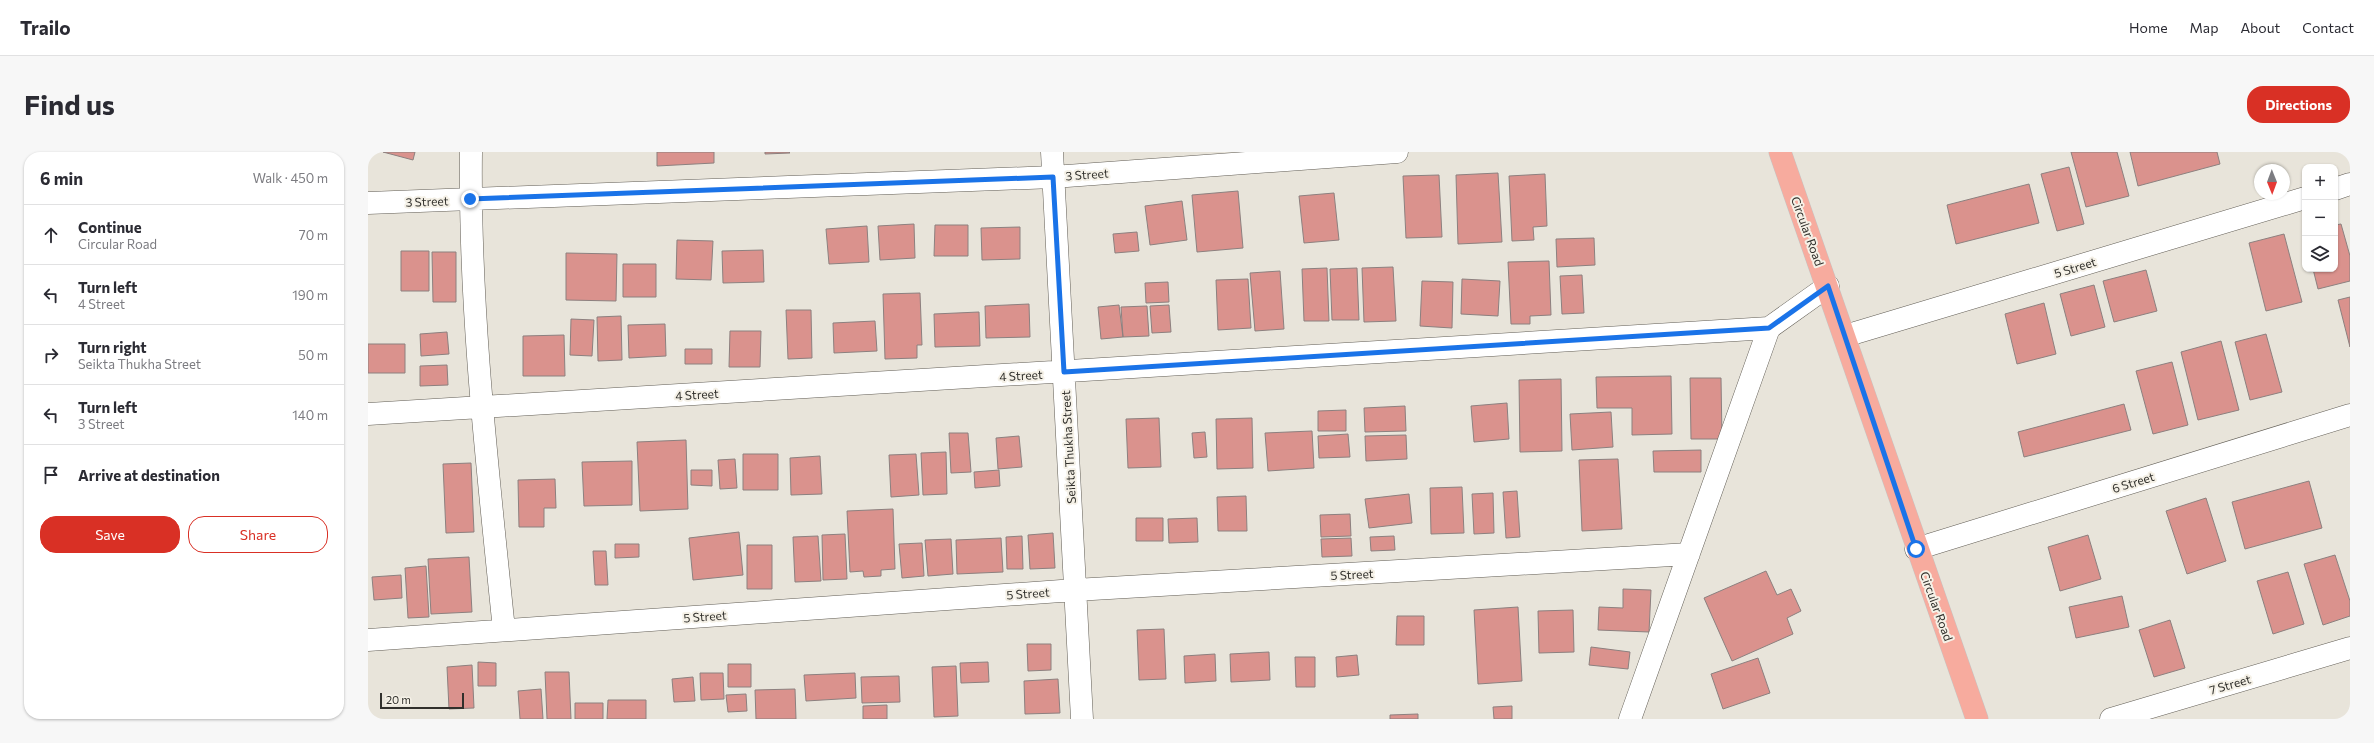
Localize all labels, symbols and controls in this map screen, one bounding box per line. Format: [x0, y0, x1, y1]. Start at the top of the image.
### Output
text: Trailo [20, 16, 71, 39]
text: Home [2129, 19, 2168, 36]
text: Map [2190, 19, 2218, 36]
text: About [2240, 19, 2280, 36]
text: Contact [2302, 19, 2354, 36]
button: Directions [2247, 86, 2350, 123]
text: Find us [24, 87, 115, 121]
north arrow [2254, 164, 2290, 200]
map controls [2302, 164, 2338, 272]
button: + [2302, 164, 2338, 200]
street label: 3 Street [1065, 166, 1109, 182]
text: 6 min [40, 168, 83, 189]
text: Walk · 450 m [253, 170, 328, 186]
route end [461, 190, 479, 208]
street label: 3 Street [405, 193, 449, 209]
street label: Circular Road [1789, 194, 1827, 268]
button: − [2302, 200, 2338, 236]
text: Continue [78, 218, 142, 236]
icon: ahead [40, 224, 62, 246]
text: 70 m [299, 227, 328, 243]
text: Circular Road [78, 236, 157, 252]
button: layers [2302, 236, 2338, 272]
street label: 5 Street [2052, 254, 2098, 280]
text: Turn left [78, 278, 137, 296]
icon: left [40, 284, 62, 306]
text: 190 m [292, 287, 328, 303]
text: 4 Street [78, 296, 125, 312]
text: Turn right [78, 338, 147, 356]
icon: right [40, 344, 62, 366]
text: 50 m [298, 347, 328, 363]
text: Seikta Thukha Street [78, 356, 201, 372]
street label: 4 Street [999, 367, 1043, 383]
street label: 4 Street [675, 386, 719, 402]
street label: Seikta Thukha Street [1058, 390, 1078, 504]
text: Turn left [78, 398, 137, 416]
icon: left [40, 404, 62, 426]
text: 140 m [292, 407, 328, 423]
text: 3 Street [78, 416, 125, 432]
icon: arrive [40, 464, 62, 486]
text: Arrive at destination [78, 466, 220, 484]
street label: 6 Street [2110, 469, 2156, 495]
button: Save [40, 516, 180, 553]
button: Share [188, 516, 328, 553]
route start [1907, 540, 1925, 558]
street label: 5 Street [1330, 566, 1374, 582]
street label: Circular Road [1918, 569, 1956, 643]
street label: 5 Street [1006, 585, 1050, 601]
street label: 5 Street [683, 608, 727, 624]
street label: 7 Street [2208, 671, 2252, 697]
scale bar [380, 691, 464, 710]
text: 20 m [386, 693, 411, 706]

